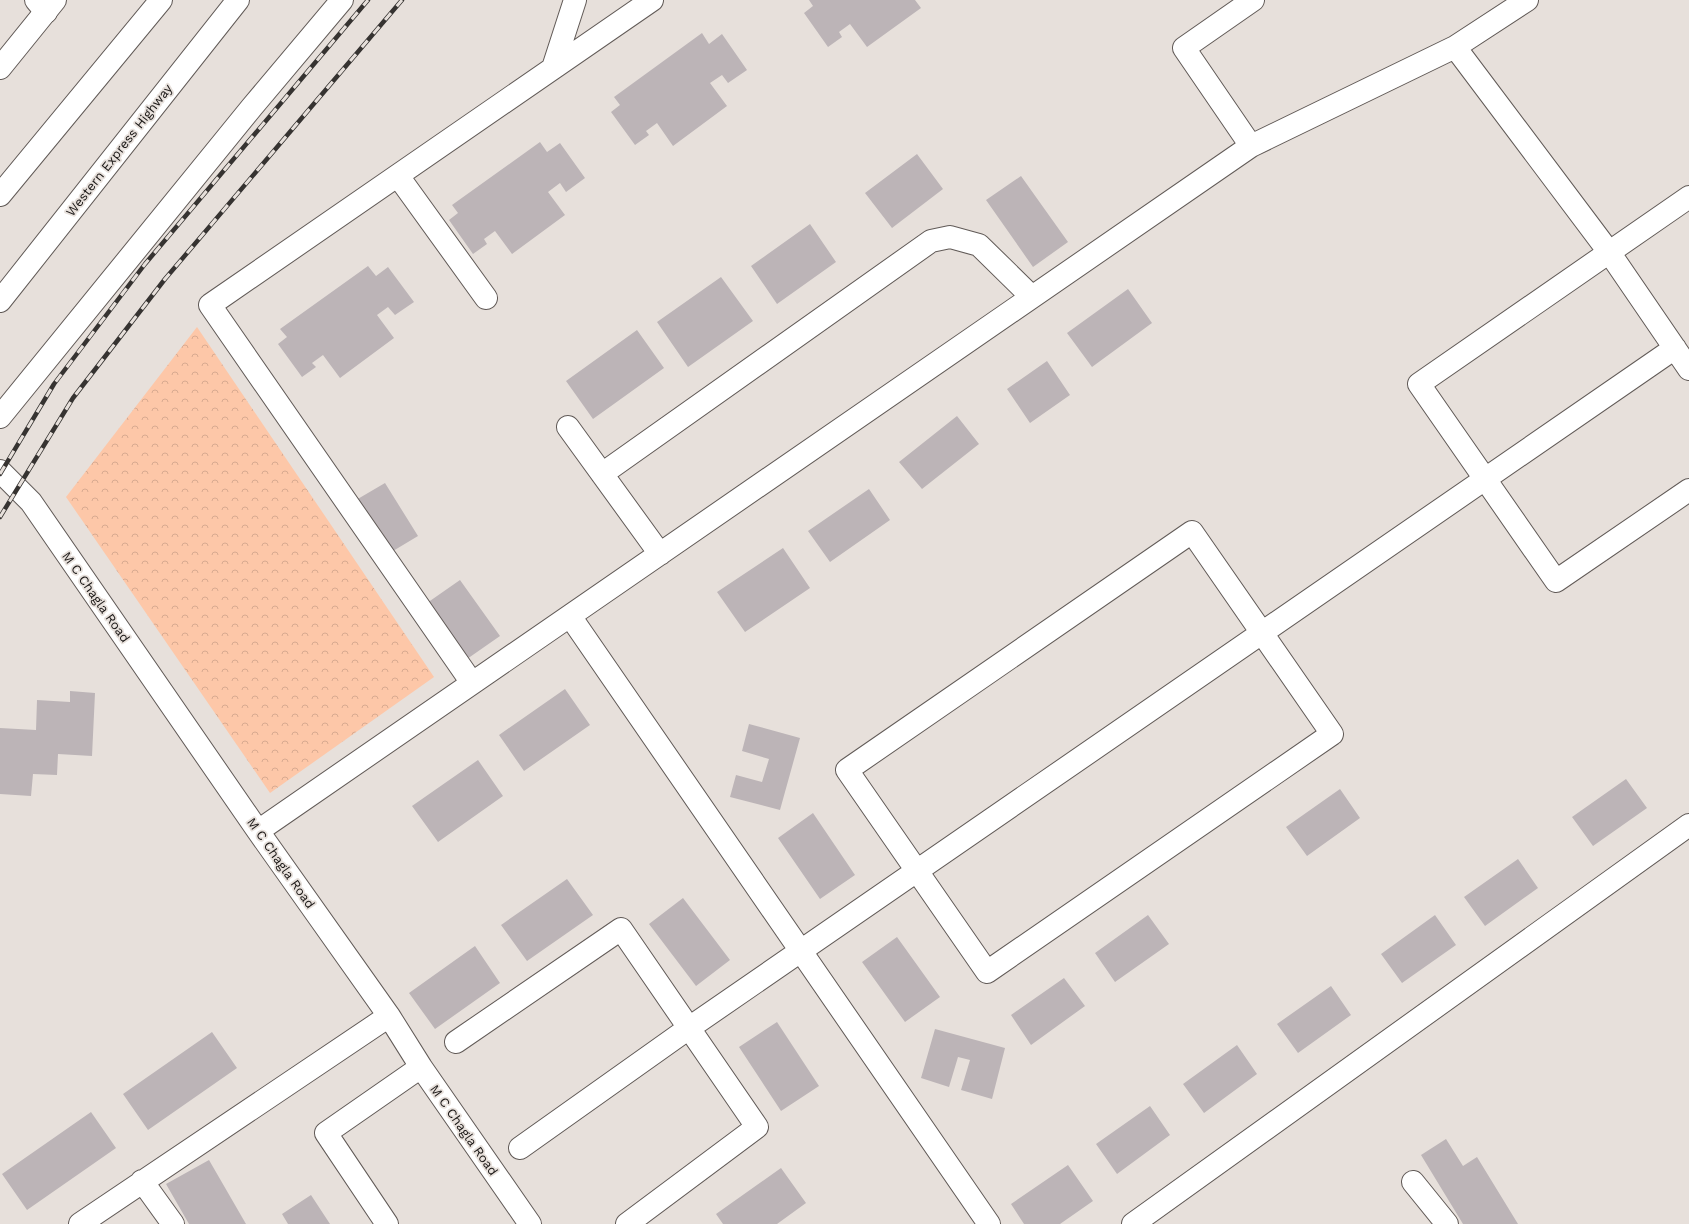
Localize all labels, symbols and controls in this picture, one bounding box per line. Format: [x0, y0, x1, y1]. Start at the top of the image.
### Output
street label: Western Express Highway [63, 81, 175, 219]
street label: M C Chagla Road [59, 549, 133, 645]
street label: M C Chagla Road [244, 815, 318, 911]
street label: M C Chagla Road [427, 1082, 501, 1178]

